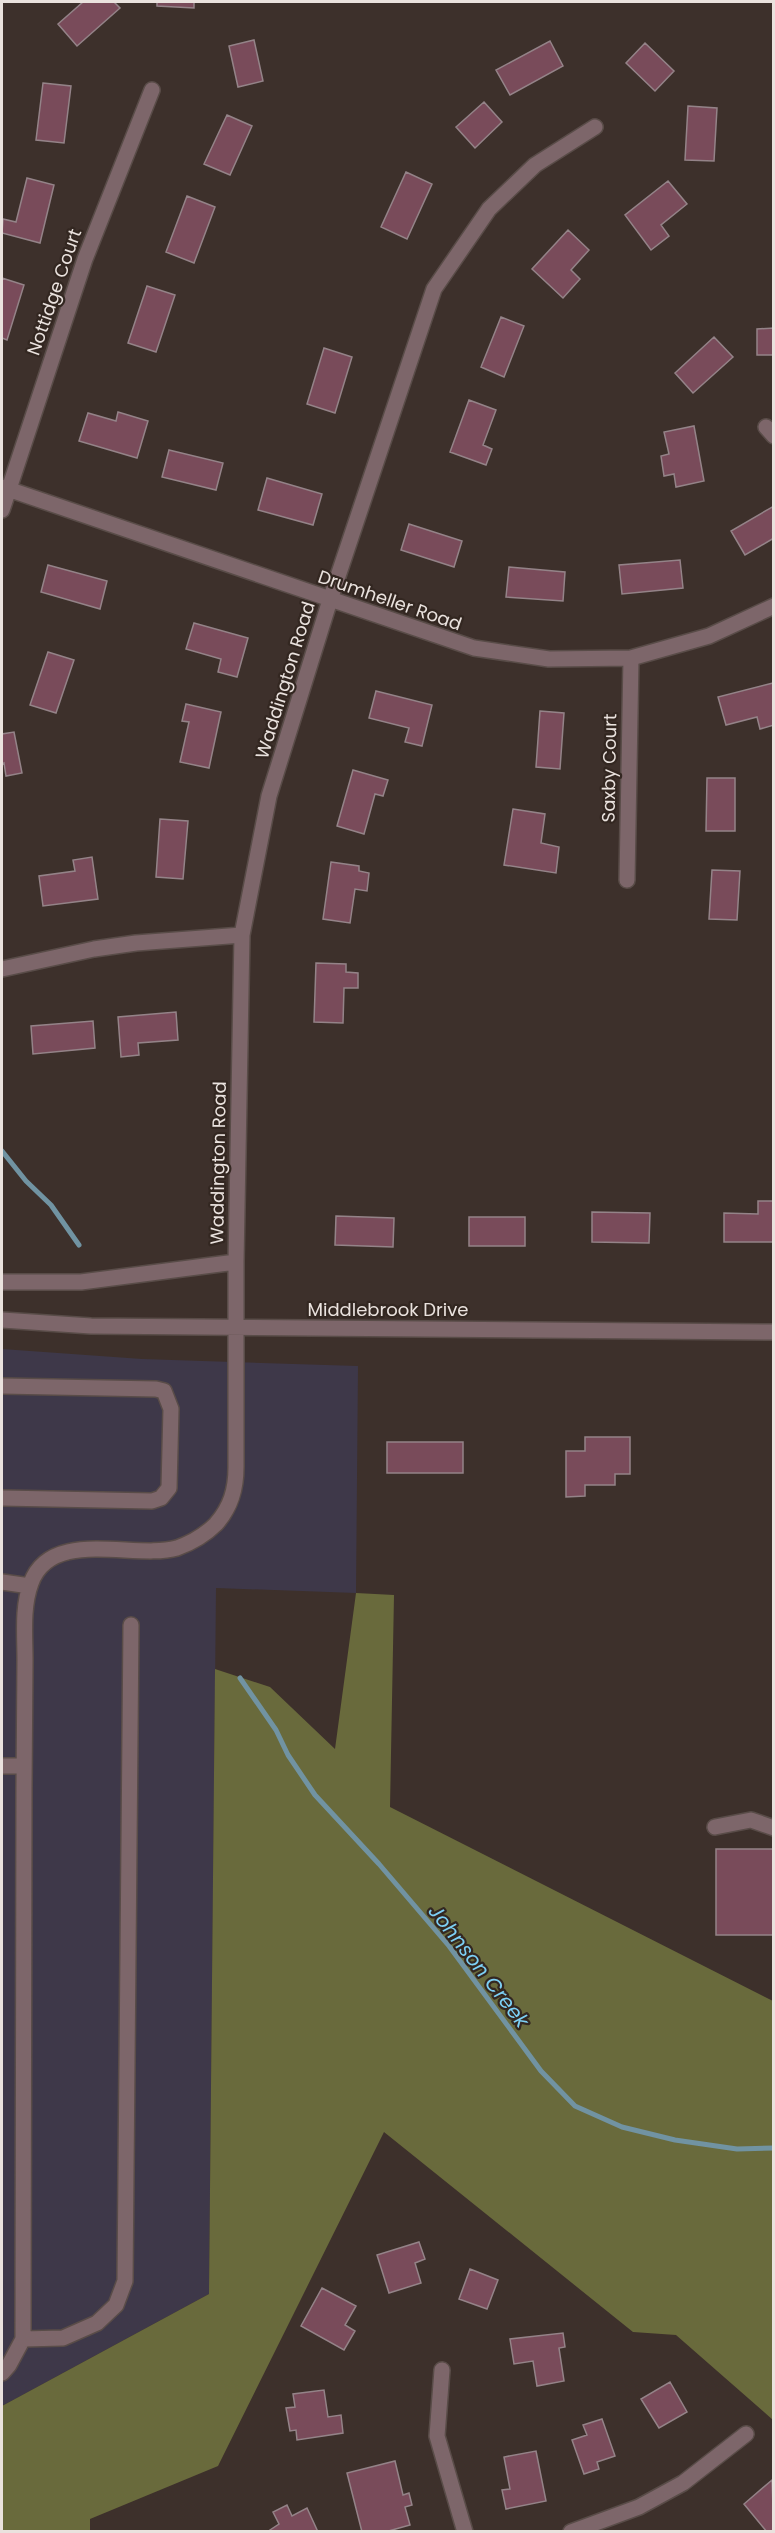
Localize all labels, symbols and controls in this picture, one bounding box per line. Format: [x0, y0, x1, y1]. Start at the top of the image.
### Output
street label: Nottidge Court [21, 225, 87, 359]
street label: Drumheller Road [315, 564, 465, 636]
street label: Waddington Road [249, 598, 321, 762]
street label: Saxby Court [596, 713, 622, 823]
street label: Waddington Road [204, 1081, 232, 1245]
street label: Middlebrook Drive [308, 1297, 468, 1322]
water label: Johnson Creek [422, 1899, 537, 2035]

